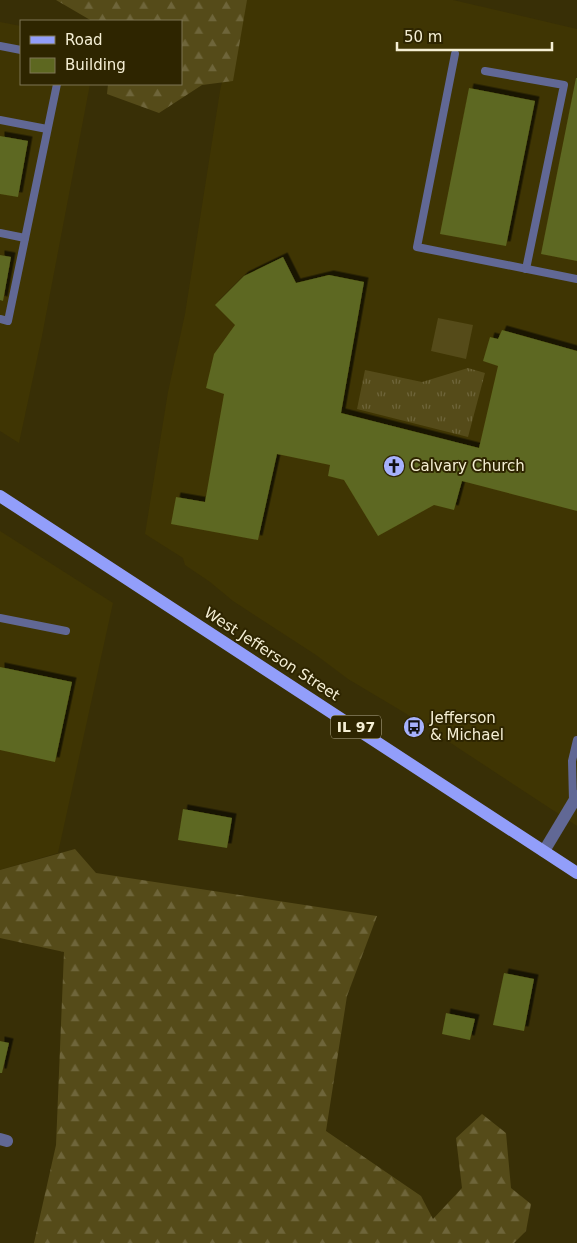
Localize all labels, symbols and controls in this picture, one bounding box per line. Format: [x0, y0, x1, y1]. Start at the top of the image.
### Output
legend [20, 20, 182, 85]
scale bar [397, 20, 552, 52]
text: 50 m [404, 28, 442, 46]
text: Road [65, 31, 103, 49]
text: Building [65, 56, 126, 74]
church icon: Calvary Church [382, 454, 406, 478]
place label: Calvary Church [410, 457, 525, 475]
street label: West Jefferson Street [201, 603, 343, 705]
place label: Jefferson & Michael [429, 709, 504, 744]
bus stop icon: Jefferson & Michael [402, 715, 426, 739]
road number: IL 97 [331, 716, 381, 739]

